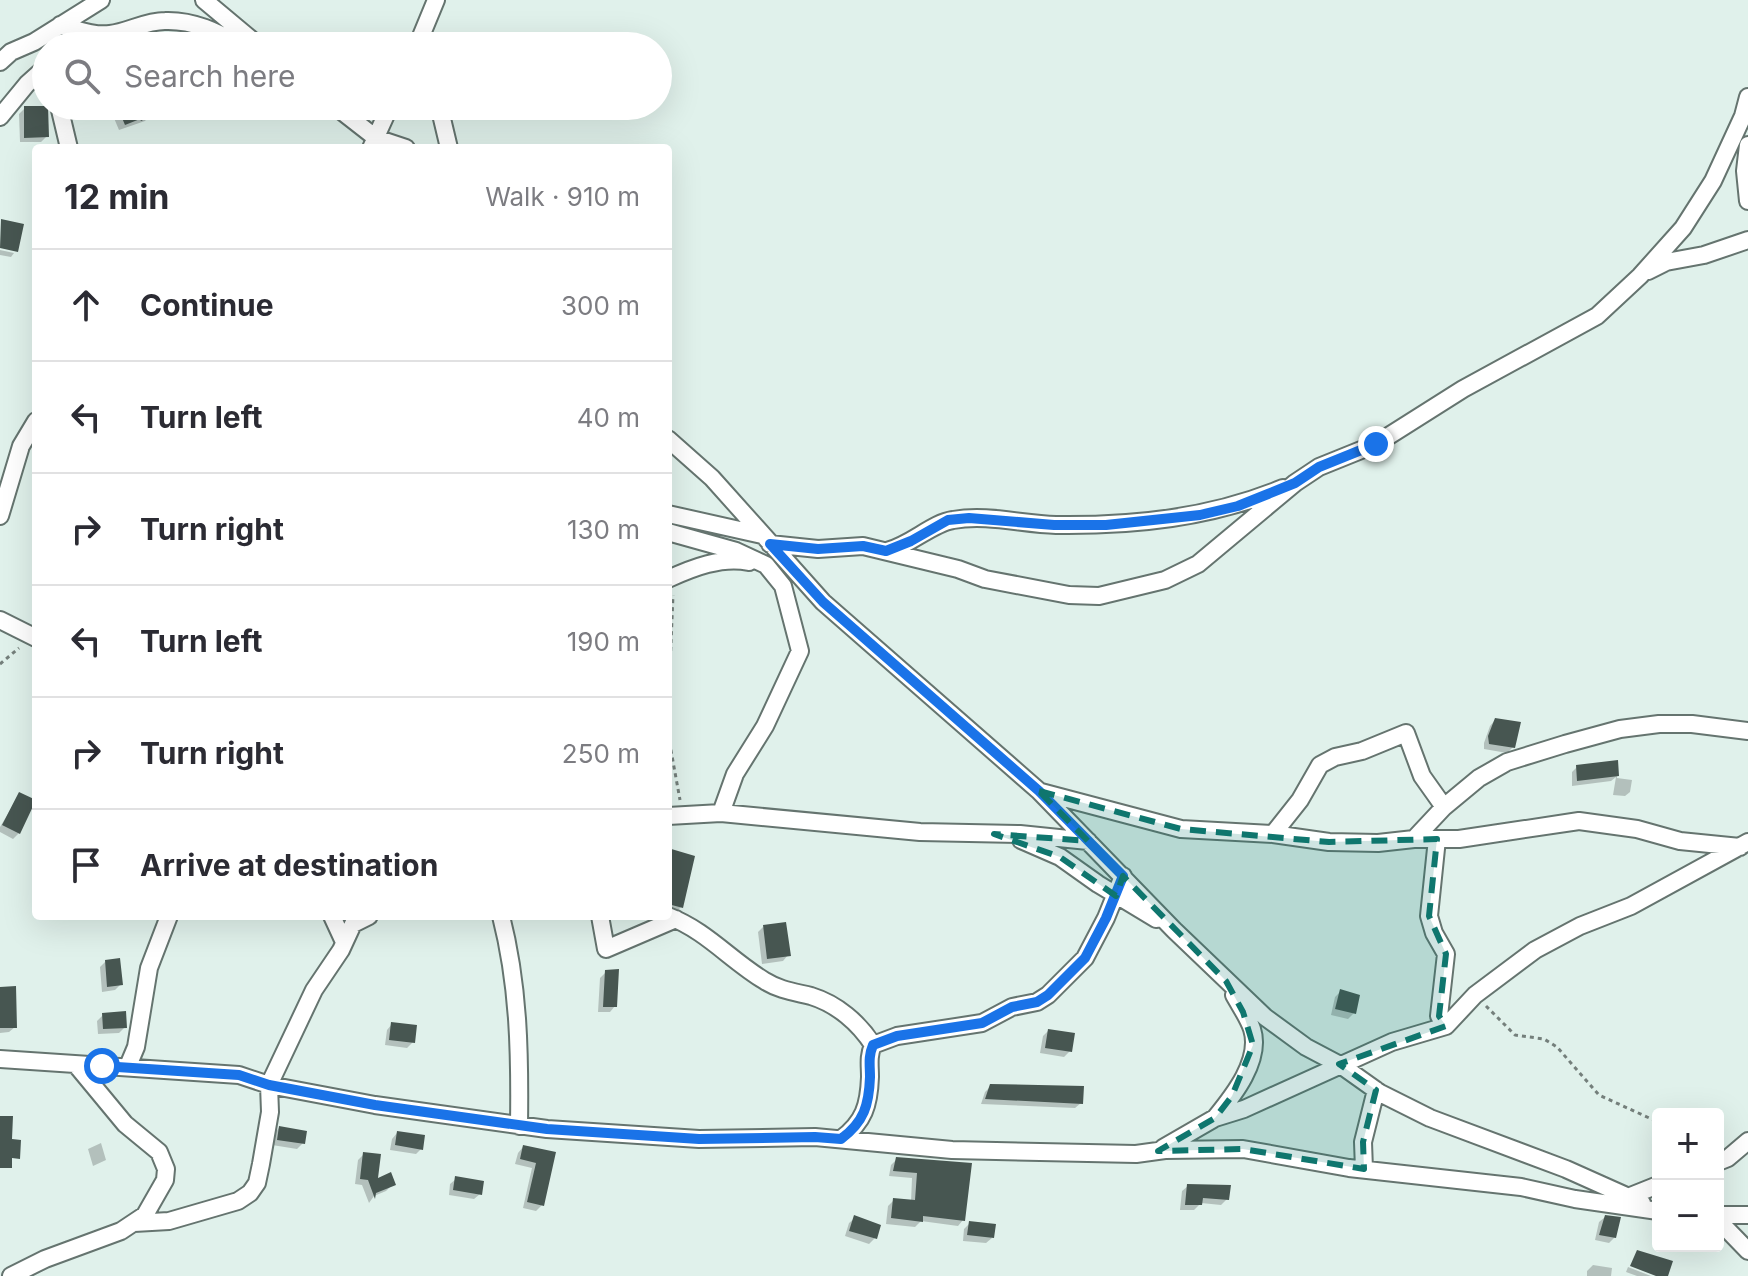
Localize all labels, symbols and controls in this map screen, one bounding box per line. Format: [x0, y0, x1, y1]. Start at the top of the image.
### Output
search box [32, 32, 672, 120]
icon: search [60, 54, 104, 98]
text: Search here [124, 58, 296, 94]
text: 12 min [64, 176, 170, 217]
text: Walk · 910 m [485, 181, 640, 212]
icon: ahead [64, 283, 108, 327]
text: Continue [140, 287, 274, 323]
text: 300 m [561, 290, 640, 321]
icon: left [64, 395, 108, 439]
text: Turn left [140, 399, 262, 435]
text: 40 m [577, 402, 640, 433]
route end [1358, 426, 1394, 462]
icon: right [64, 507, 108, 551]
text: Turn right [140, 511, 284, 547]
text: 130 m [567, 514, 640, 545]
icon: left [64, 619, 108, 663]
text: Turn left [140, 623, 262, 659]
text: 190 m [567, 626, 640, 657]
icon: right [64, 731, 108, 775]
text: Turn right [140, 735, 284, 771]
text: 250 m [562, 738, 640, 769]
icon: arrive [64, 843, 108, 887]
text: Arrive at destination [140, 847, 438, 883]
route start [84, 1048, 120, 1084]
map controls [1652, 1108, 1724, 1252]
button: + [1652, 1108, 1724, 1180]
button: − [1652, 1180, 1724, 1252]

